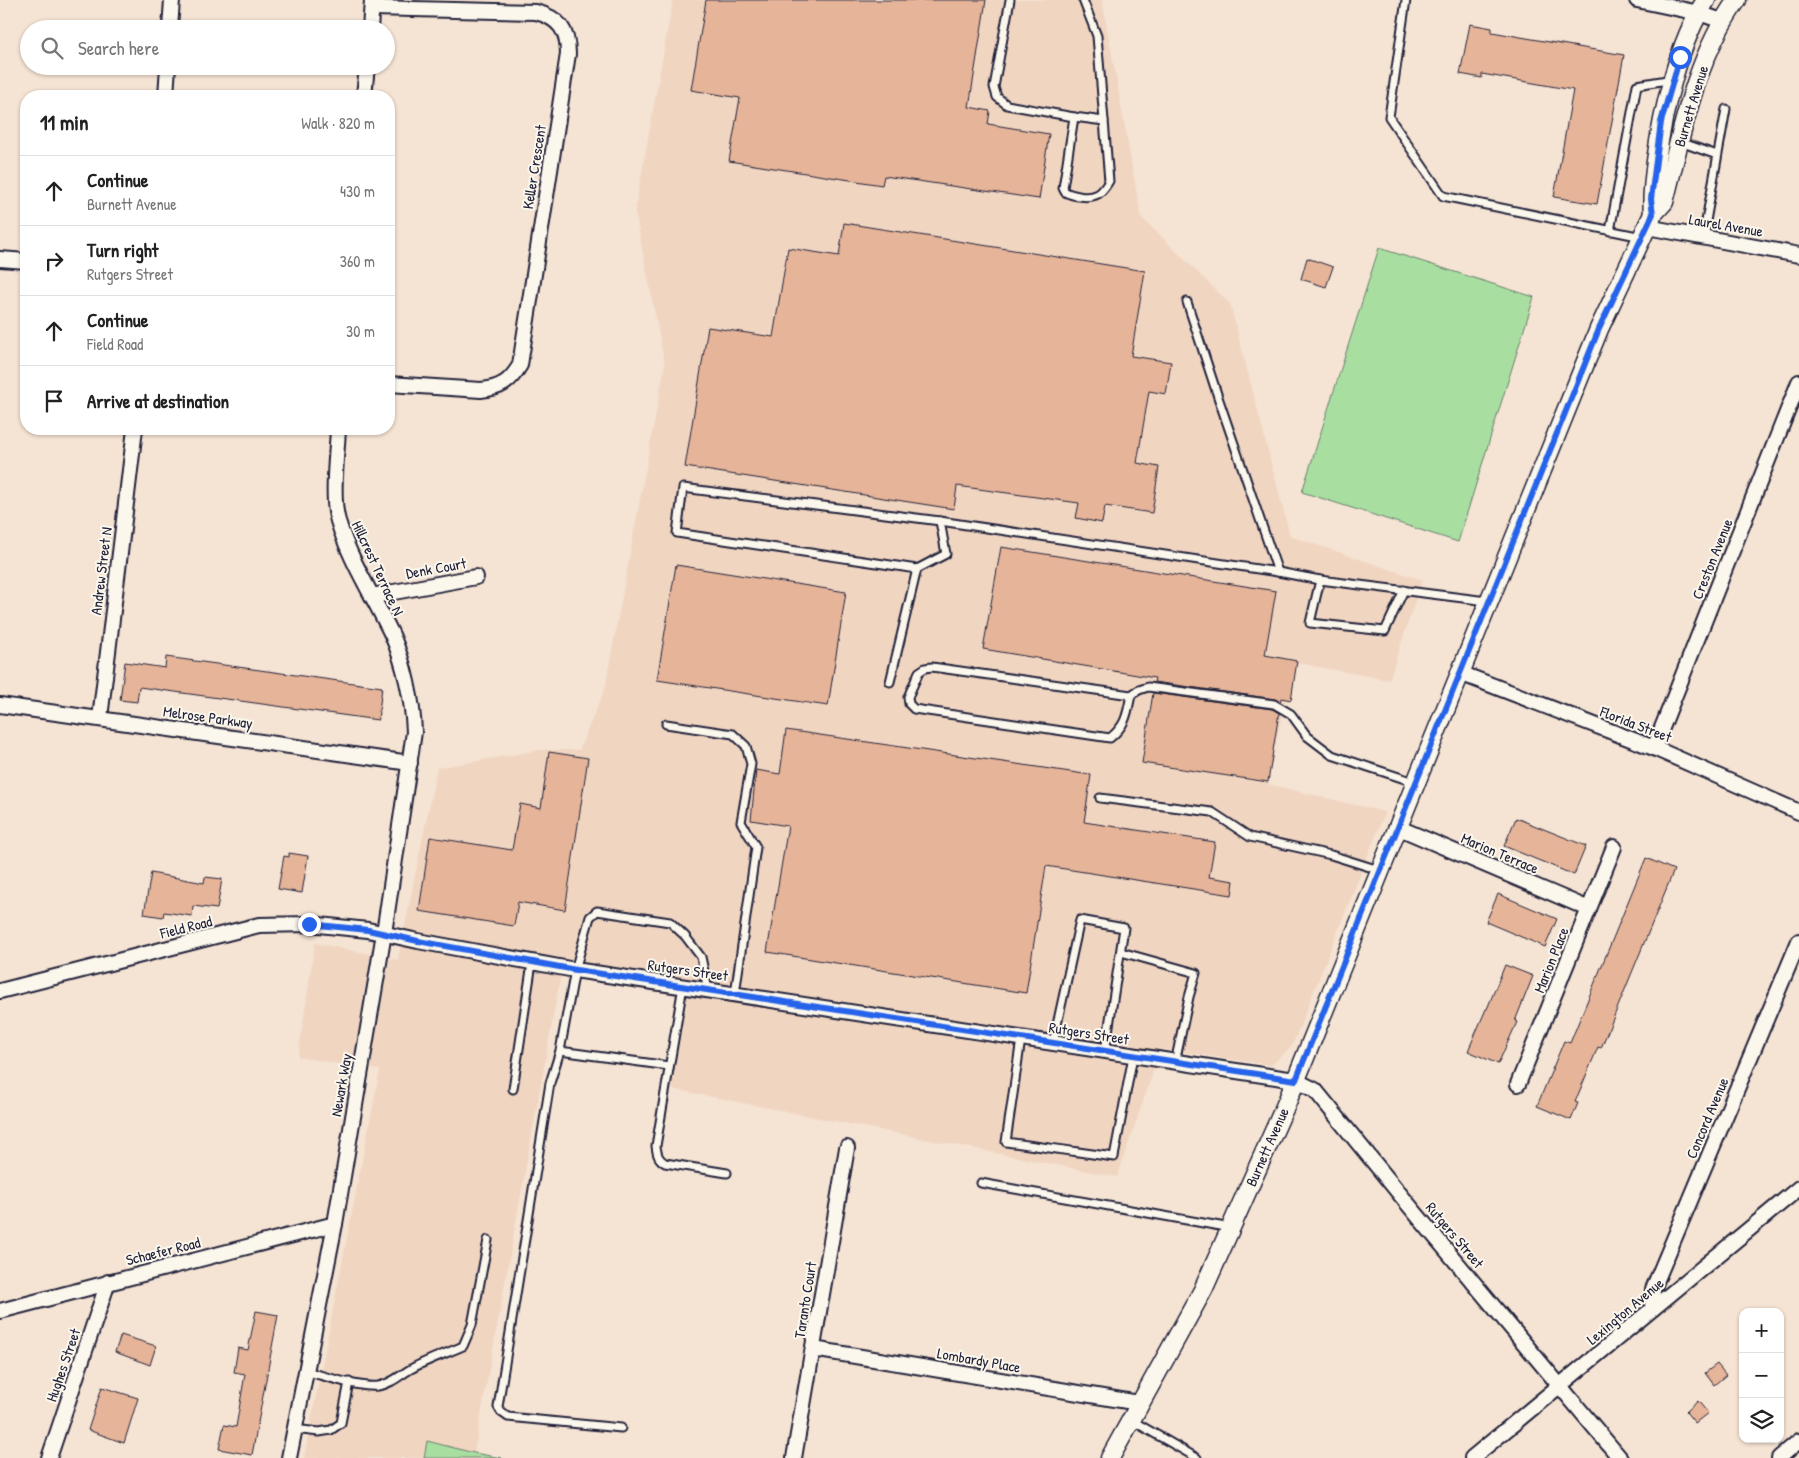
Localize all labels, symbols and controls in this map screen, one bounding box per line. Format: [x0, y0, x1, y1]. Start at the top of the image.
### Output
search box [20, 20, 395, 75]
icon: search [38, 34, 66, 62]
text: Search here [78, 35, 159, 61]
route start [1669, 46, 1692, 69]
street label: Burnett Avenue [1669, 63, 1713, 149]
text: 11 min [40, 108, 89, 137]
text: Walk · 820 m [301, 112, 375, 134]
street label: Keller Crescent [517, 123, 551, 211]
text: Continue [87, 167, 148, 193]
icon: ahead [40, 177, 68, 205]
text: 430 m [340, 180, 375, 202]
text: Burnett Avenue [87, 193, 177, 215]
street label: Laurel Avenue [1687, 208, 1765, 242]
text: Turn right [87, 237, 158, 263]
icon: right [40, 247, 68, 275]
text: 360 m [340, 250, 375, 272]
text: Rutgers Street [87, 263, 173, 285]
text: Continue [87, 307, 148, 333]
icon: ahead [40, 317, 68, 345]
text: 30 m [346, 320, 375, 342]
text: Field Road [87, 333, 143, 355]
icon: arrive [40, 387, 68, 415]
text: Arrive at destination [87, 388, 229, 414]
street label: Creston Avenue [1686, 516, 1738, 602]
street label: Hillcrest Terrace N [347, 517, 409, 619]
street label: Andrew Street N [85, 526, 117, 616]
street label: Denk Court [404, 552, 469, 584]
street label: Melrose Parkway [162, 700, 254, 734]
street label: Florida Street [1596, 700, 1676, 748]
street label: Marion Terrace [1458, 827, 1542, 879]
street label: Field Road [157, 910, 214, 944]
route end [298, 913, 321, 936]
street label: Marion Place [1528, 924, 1574, 996]
street label: Rutgers Street [647, 954, 730, 986]
street label: Rutgers Street [1048, 1016, 1131, 1050]
street label: Newark Way [325, 1052, 357, 1118]
street label: Concord Avenue [1681, 1074, 1733, 1162]
street label: Burnett Avenue [1240, 1104, 1294, 1190]
street label: Rutgers Street [1421, 1197, 1489, 1273]
street label: Schaefer Road [124, 1232, 203, 1270]
street label: Taranto Court [789, 1259, 822, 1340]
street label: Lexington Avenue [1582, 1273, 1668, 1349]
map controls [1739, 1308, 1784, 1443]
button: + [1739, 1308, 1784, 1353]
street label: Hughes Street [41, 1325, 86, 1404]
street label: Lombardy Place [936, 1342, 1022, 1378]
button: − [1739, 1353, 1784, 1398]
button: layers [1739, 1398, 1784, 1443]

